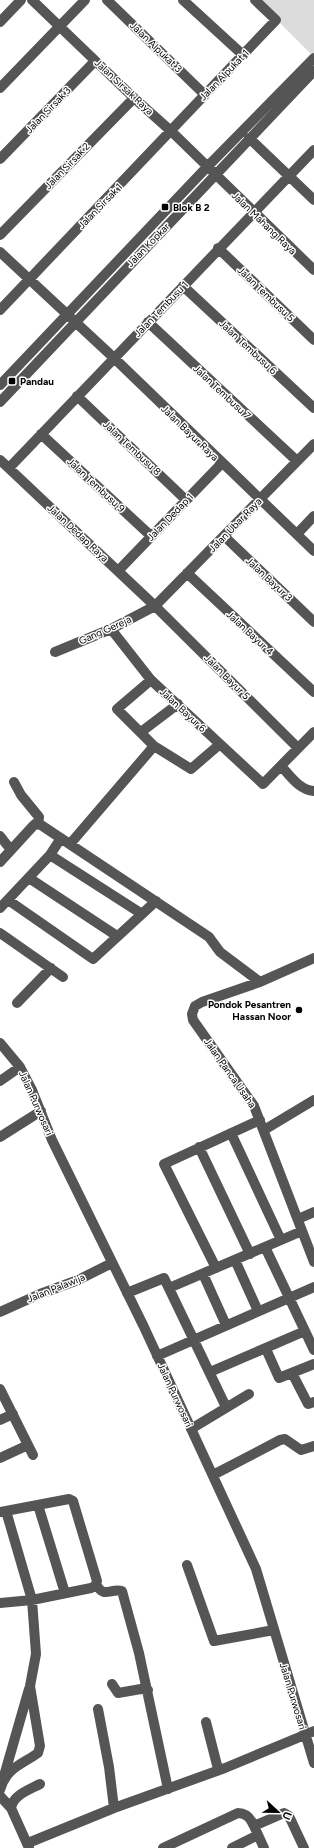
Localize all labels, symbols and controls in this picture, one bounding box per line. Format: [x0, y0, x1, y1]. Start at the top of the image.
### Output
street label: Jalan Alpukat 3 [127, 19, 185, 75]
street label: Jalan Alpukat 1 [196, 47, 252, 103]
street label: Jalan Sirsak Raya [92, 56, 156, 118]
street label: Jalan Sirsak 3 [22, 84, 74, 136]
street label: Jalan Sirsak 2 [41, 140, 93, 192]
street label: Jalan Sirsak 1 [75, 180, 125, 232]
street label: Jalan Mahang Raya [229, 189, 299, 257]
place label: Blok B 2 [173, 201, 210, 214]
marker: Blok B 2 [160, 202, 170, 212]
street label: Jalan Kopkar [124, 220, 173, 270]
street label: Jalan Tembusu 5 [235, 263, 297, 325]
street label: Jalan Tembusu 1 [131, 278, 191, 340]
street label: Jalan Tembusu 6 [216, 317, 280, 377]
street label: Jalan Tembusu 7 [191, 362, 254, 422]
place label: Pandau [20, 375, 54, 388]
marker: Pandau [7, 376, 17, 386]
street label: Jalan Bayur Raya [159, 402, 221, 464]
street label: Jalan Tembusu 8 [100, 418, 164, 478]
street label: Jalan Tembusu 9 [64, 455, 128, 515]
street label: Jalan Dedap 1 [144, 490, 196, 544]
street label: Jalan Ubar Raya [206, 495, 264, 555]
street label: Jalan Dedap Raya [45, 501, 111, 565]
street label: Jalan Bayur 3 [243, 554, 295, 604]
street label: Jalan Bayur 4 [224, 608, 276, 658]
street label: Gang Gereja [77, 613, 133, 647]
street label: Jalan Bayur 5 [201, 651, 253, 703]
street label: Jalan Bayur 6 [157, 685, 209, 735]
place label: Pondok Pesantren Hassan Noor [208, 998, 291, 1023]
marker: Pondok Pesantren Hassan Noor [294, 1005, 304, 1015]
street label: Jalan Panca Usaha [201, 1035, 259, 1111]
street label: Jalan Purwosari [16, 1069, 56, 1137]
street label: Jalan Palawija [25, 1270, 87, 1306]
street label: Jalan Purwosari [154, 1361, 196, 1429]
street label: Jalan Purwosari [277, 1661, 309, 1731]
north arrow [258, 1792, 298, 1832]
text: U [279, 1810, 294, 1822]

